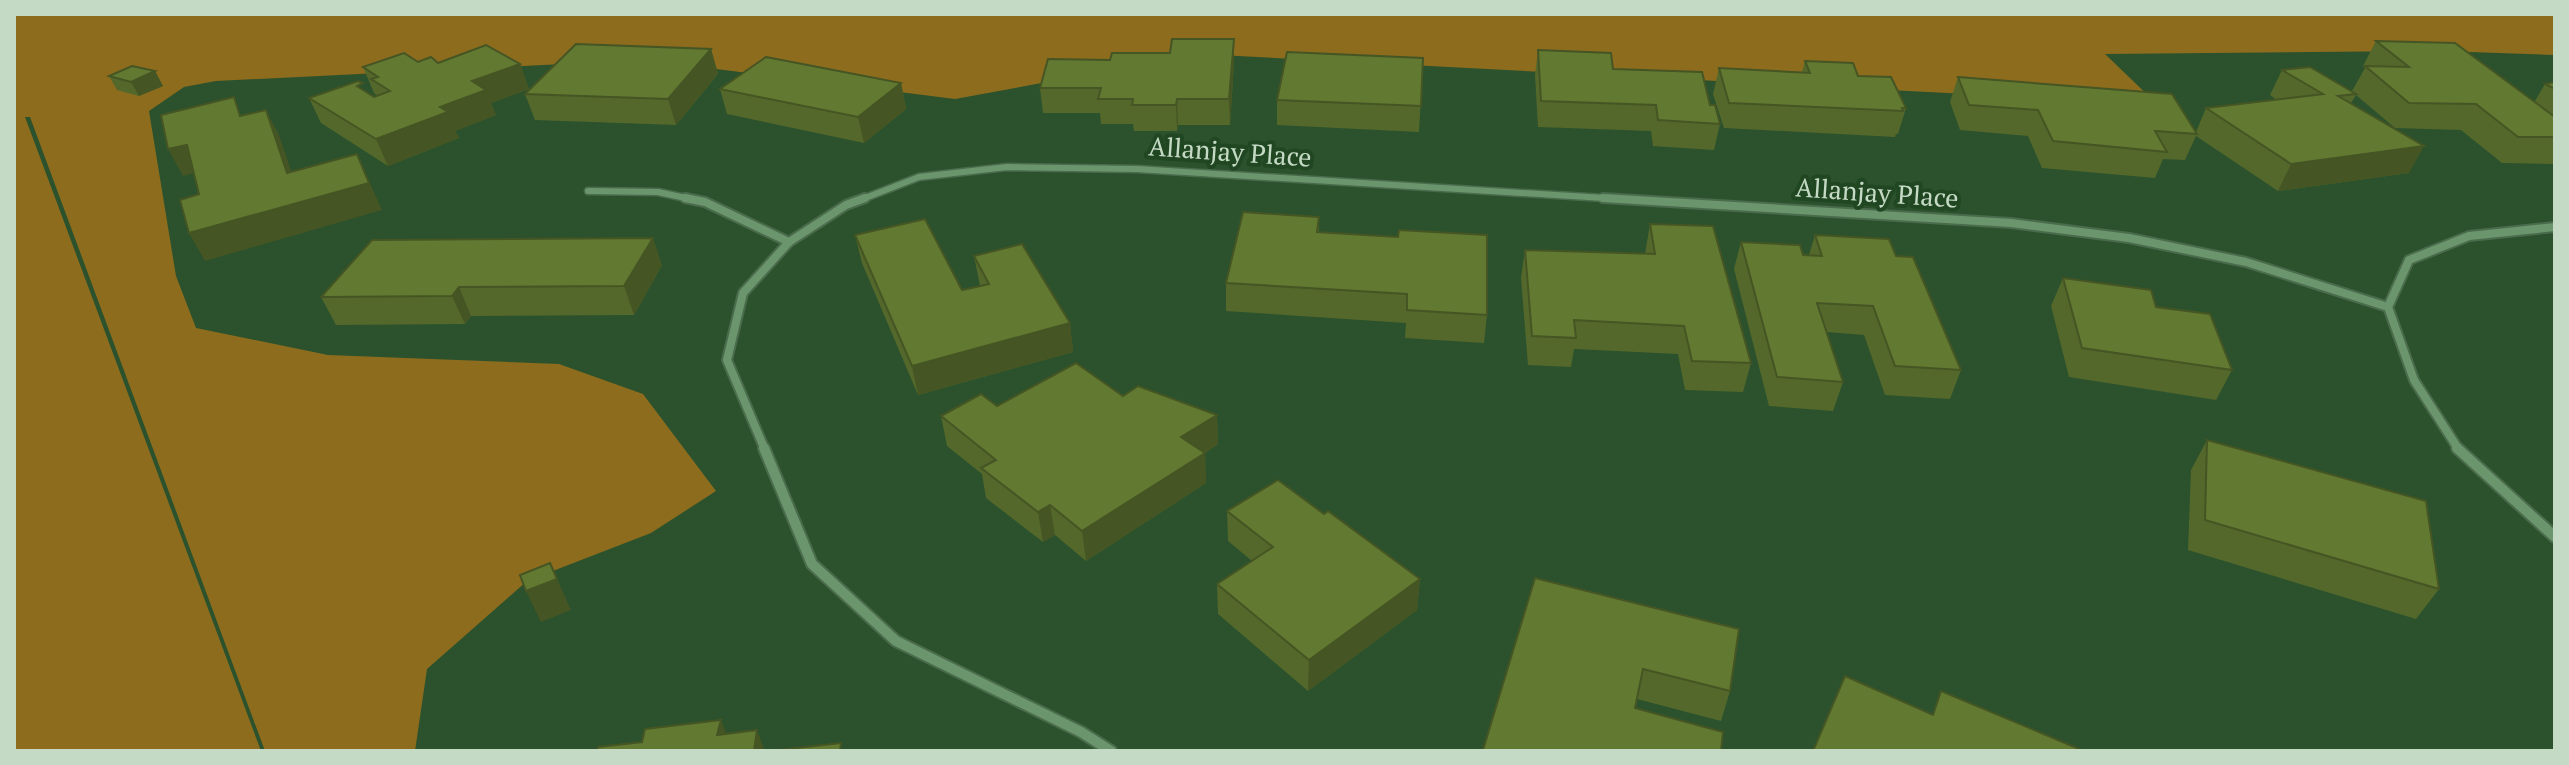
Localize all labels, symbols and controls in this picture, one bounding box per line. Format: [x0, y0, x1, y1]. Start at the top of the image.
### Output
street label: Allanjay Place [1147, 128, 1313, 174]
street label: Allanjay Place [1794, 169, 1960, 215]

